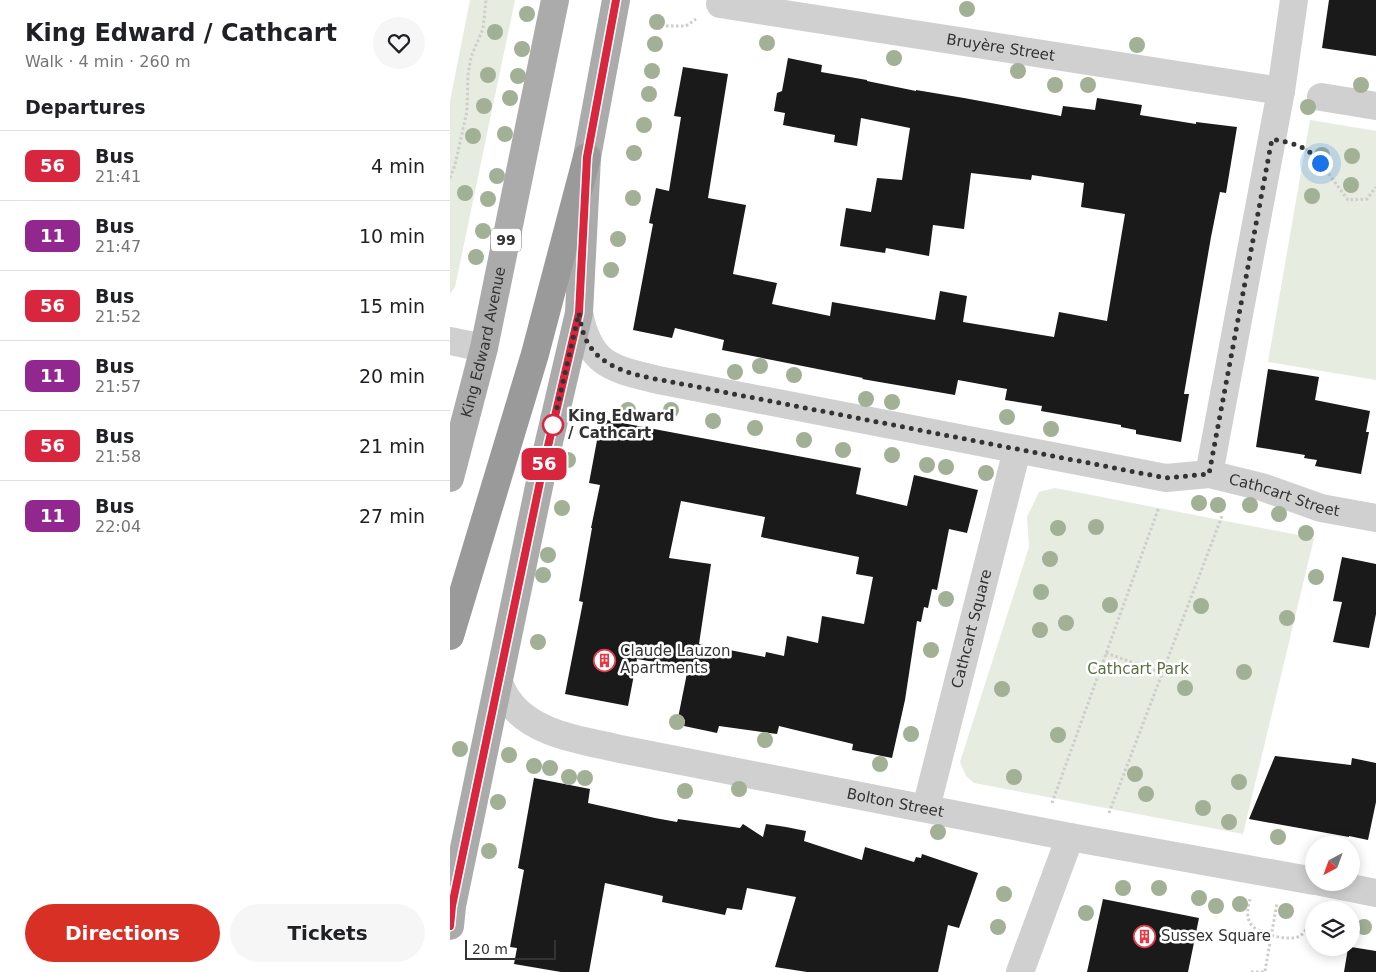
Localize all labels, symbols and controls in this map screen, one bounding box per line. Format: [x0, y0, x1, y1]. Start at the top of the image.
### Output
button: heart [373, 17, 425, 69]
text: King Edward / Cathcart [25, 19, 337, 47]
street label: Bruyère Street [945, 30, 1056, 65]
text: Walk · 4 min · 260 m [25, 52, 190, 71]
text: Departures [25, 96, 146, 118]
text: Bus [95, 145, 134, 167]
your location [1308, 151, 1333, 176]
text: 56 [40, 155, 65, 176]
text: 4 min [371, 155, 425, 177]
text: 21:41 [95, 167, 141, 186]
text: Bus [95, 215, 134, 237]
text: 11 [40, 225, 65, 246]
text: 10 min [359, 225, 425, 247]
road number: 99 [491, 228, 521, 252]
text: 21:47 [95, 237, 141, 256]
street label: King Edward Avenue [457, 265, 509, 419]
text: Bus [95, 285, 134, 307]
text: 56 [40, 295, 65, 316]
text: 15 min [359, 295, 425, 317]
text: 21:52 [95, 307, 141, 326]
text: Bus [95, 355, 134, 377]
text: 11 [40, 365, 65, 386]
text: 20 min [359, 365, 425, 387]
text: 21:57 [95, 377, 141, 396]
place label: King Edward / Cathcart [568, 407, 675, 442]
marker: King Edward / Cathcart [542, 414, 564, 436]
text: Bus [95, 425, 134, 447]
text: 56 [40, 435, 65, 456]
text: 21 min [359, 435, 425, 457]
text: 21:58 [95, 447, 141, 466]
line badge: 56 [522, 448, 566, 480]
text: 56 [531, 453, 557, 474]
street label: Cathcart Street [1227, 470, 1341, 520]
text: Bus [95, 495, 134, 517]
text: 11 [40, 505, 65, 526]
text: 27 min [359, 505, 425, 527]
text: 22:04 [95, 517, 141, 536]
street label: Cathcart Square [948, 567, 995, 690]
place label: Claude Lauzon Apartments [620, 642, 730, 677]
building icon: Claude Lauzon Apartments [592, 648, 616, 672]
park label: Cathcart Park [1087, 660, 1189, 678]
street label: Bolton Street [845, 785, 946, 821]
north arrow [1305, 836, 1360, 891]
map controls [1305, 836, 1360, 956]
button: layers [1305, 901, 1360, 956]
button: Directions [25, 904, 220, 962]
button: Tickets [230, 904, 425, 962]
building icon: Sussex Square [1133, 924, 1157, 948]
place label: Sussex Square [1161, 927, 1271, 945]
scale bar [465, 937, 556, 960]
text: 20 m [472, 941, 508, 957]

